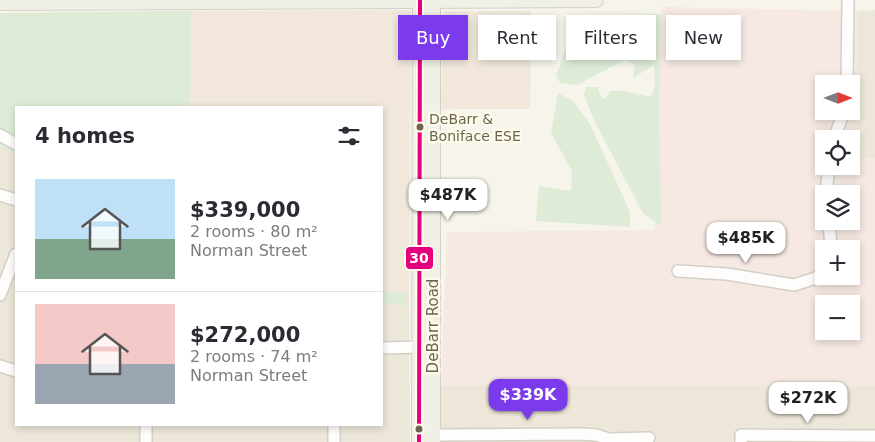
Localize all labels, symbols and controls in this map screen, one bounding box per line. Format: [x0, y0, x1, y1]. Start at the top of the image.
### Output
chip: Buy [398, 15, 468, 60]
chip: Rent [478, 15, 556, 60]
chip: Filters [566, 15, 656, 60]
chip: New [666, 15, 741, 60]
north arrow [815, 75, 860, 120]
map controls [815, 75, 860, 340]
place label: DeBarr & Boniface ESE [429, 111, 521, 144]
icon: filters [335, 122, 363, 150]
marker: DeBarr & Boniface ESE [415, 122, 425, 132]
text: 4 homes [35, 124, 135, 148]
button: locate [815, 130, 860, 175]
pin: $487K [413, 178, 483, 221]
text: $487K [420, 185, 476, 204]
button: layers [815, 185, 860, 230]
text: $339,000 [190, 198, 300, 222]
icon: home [75, 199, 135, 259]
text: 2 rooms · 80 m² [190, 222, 318, 241]
pin: $485K [711, 222, 781, 264]
text: $485K [718, 228, 774, 247]
button: + [815, 240, 860, 285]
text: Norman Street [190, 241, 307, 260]
line badge: 30 [405, 246, 434, 270]
text: 30 [409, 250, 429, 266]
street label: DeBarr Road [424, 279, 442, 373]
button: − [815, 295, 860, 340]
text: $272,000 [190, 323, 300, 347]
icon: home [75, 324, 135, 384]
text: 2 rooms · 74 m² [190, 347, 318, 366]
text: Norman Street [190, 366, 307, 385]
pin: $339K [493, 378, 563, 421]
pin: $272K [773, 382, 843, 424]
text: $339K [500, 385, 556, 404]
text: $272K [780, 388, 836, 407]
unlabelled marker [414, 424, 424, 434]

